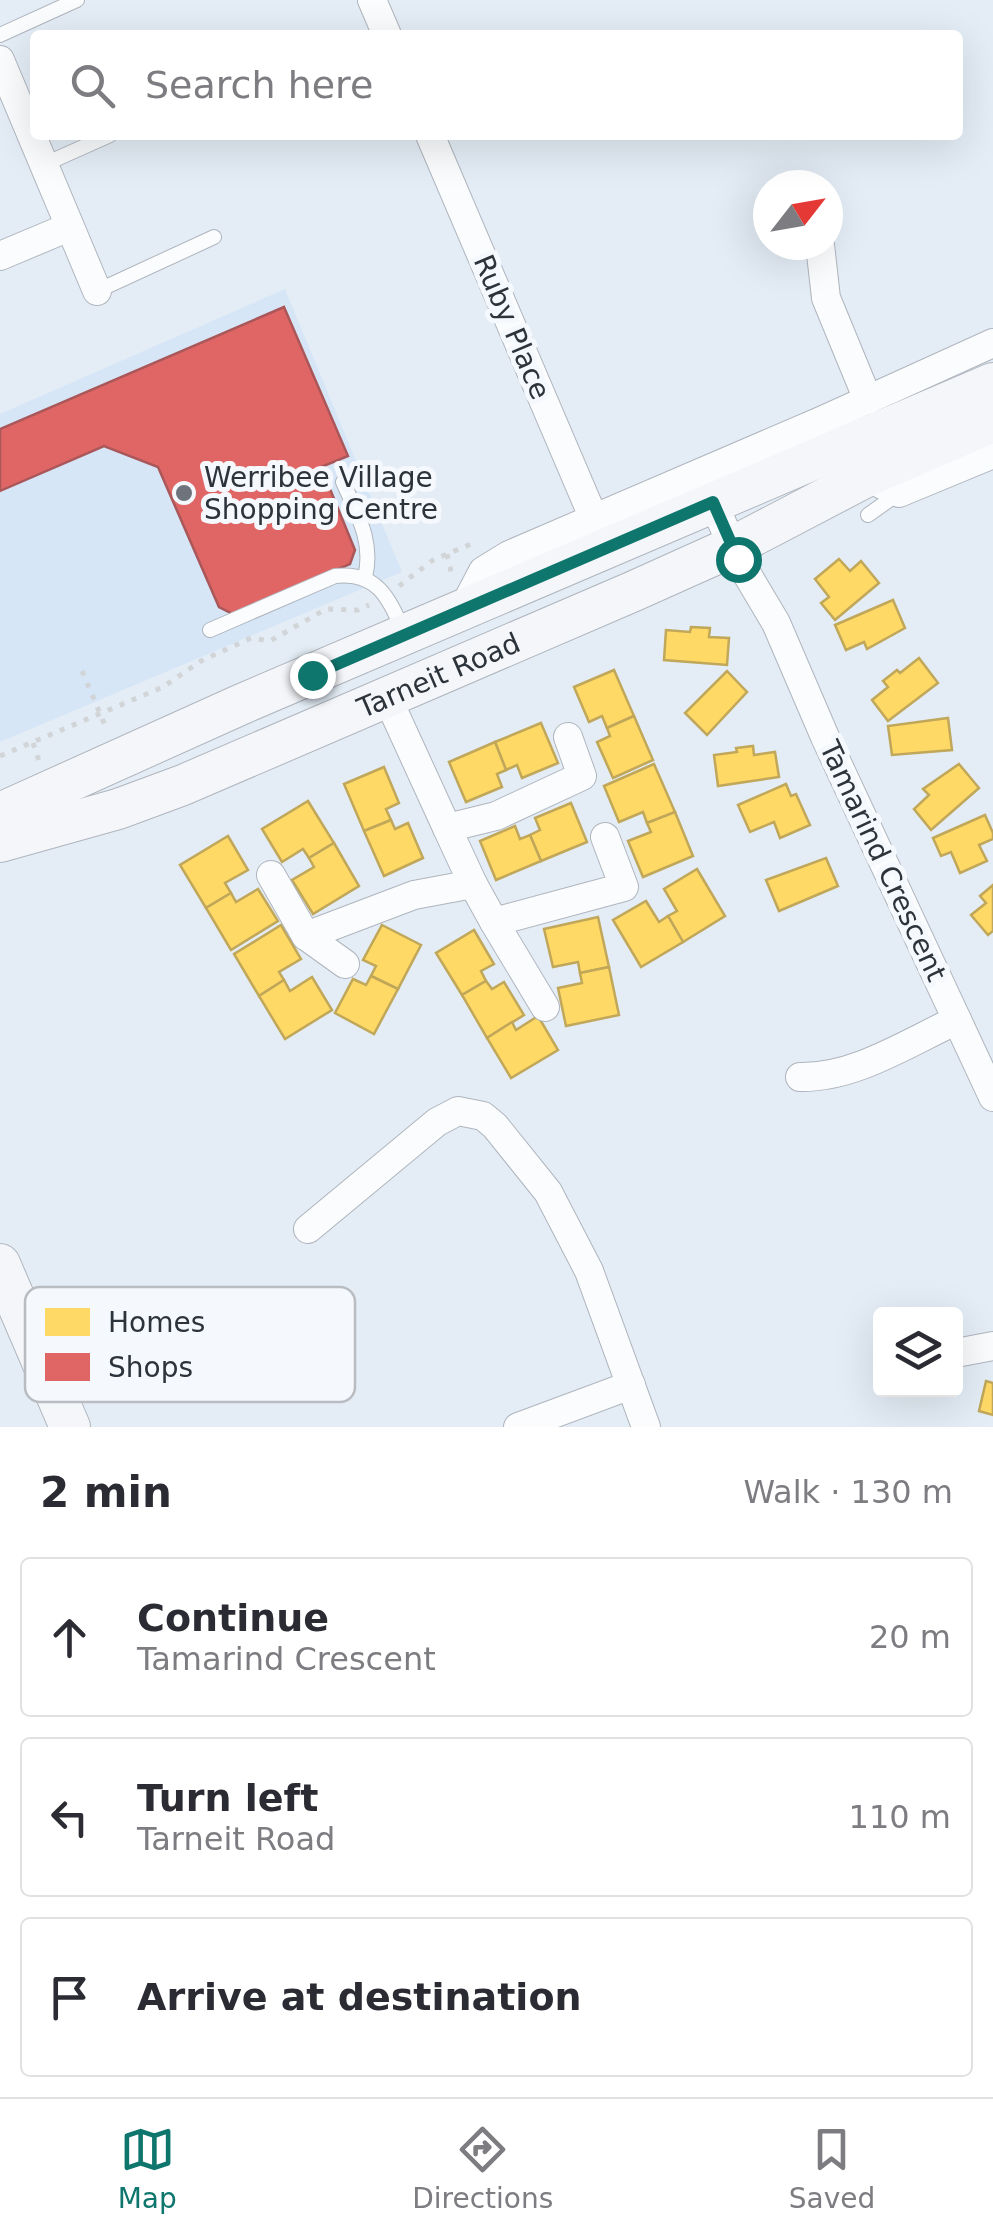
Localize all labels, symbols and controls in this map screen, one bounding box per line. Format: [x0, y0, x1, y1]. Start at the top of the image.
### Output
search box [30, 30, 963, 140]
icon: search [65, 58, 120, 113]
text: Search here [145, 63, 373, 107]
north arrow [753, 170, 843, 260]
street label: Ruby Place [467, 250, 557, 404]
place label: Werribee Village Shopping Centre [204, 461, 438, 526]
marker: Werribee Village Shopping Centre [173, 482, 195, 504]
route start [716, 537, 762, 583]
street label: Tarneit Road [351, 626, 525, 725]
route end [290, 653, 336, 699]
street label: Tamarind Crescent [812, 735, 953, 986]
legend [25, 1287, 355, 1402]
text: Homes [108, 1306, 205, 1339]
map controls [873, 1307, 963, 1397]
button: layers [873, 1307, 963, 1397]
text: Shops [108, 1351, 193, 1384]
text: 2 min [40, 1468, 172, 1517]
text: Walk · 130 m [743, 1473, 953, 1511]
text: Continue [137, 1596, 329, 1640]
icon: ahead [42, 1610, 97, 1665]
text: 20 m [869, 1618, 951, 1656]
text: Tamarind Crescent [137, 1640, 436, 1678]
text: Turn left [137, 1776, 318, 1820]
icon: left [42, 1790, 97, 1845]
text: 110 m [849, 1798, 951, 1836]
text: Tarneit Road [137, 1820, 335, 1858]
icon: arrive [42, 1970, 97, 2025]
text: Arrive at destination [137, 1975, 582, 2019]
tab: Map [118, 2122, 177, 2215]
tab: Directions [412, 2122, 553, 2215]
tab: Saved [789, 2122, 875, 2215]

